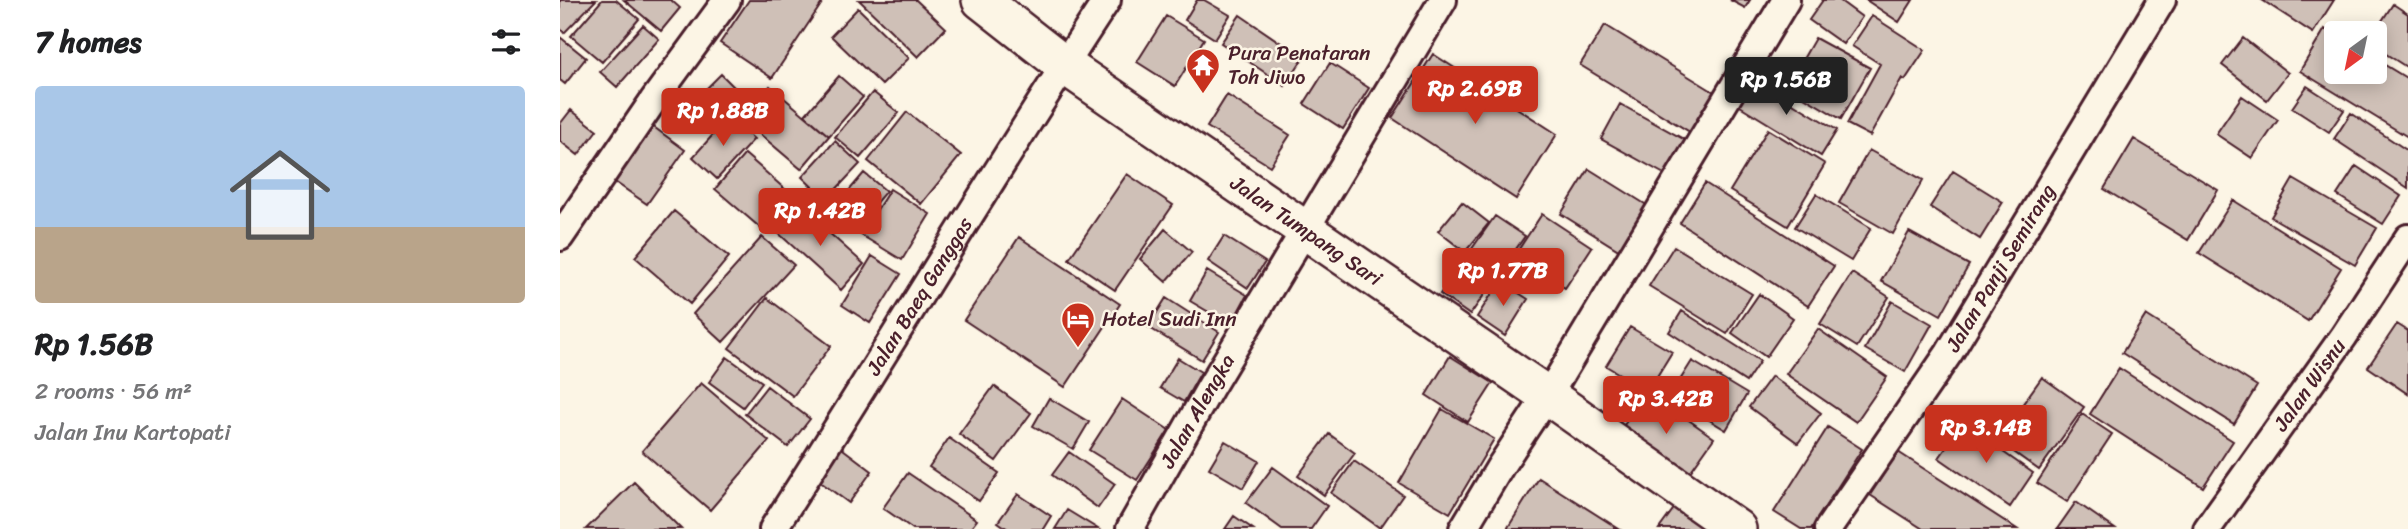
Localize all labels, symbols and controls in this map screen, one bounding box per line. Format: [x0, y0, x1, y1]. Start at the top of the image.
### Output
text: 7 homes [35, 15, 142, 69]
north arrow [2324, 21, 2387, 84]
map controls [2324, 21, 2387, 84]
icon: filters [487, 23, 525, 61]
place label: Pura Penataran Toh Jiwo [1228, 34, 1370, 96]
temple icon: Pura Penataran Toh Jiwo [1184, 46, 1222, 95]
pin: Rp 1.56B [1714, 58, 1858, 117]
text: Rp 1.56B [1741, 59, 1831, 100]
pin: Rp 2.69B [1403, 66, 1547, 126]
text: Rp 2.69B [1428, 68, 1522, 109]
pin: Rp 1.88B [651, 88, 795, 148]
text: Rp 1.88B [677, 90, 769, 131]
icon: home [217, 132, 343, 258]
street label: Jalan Tumpang Sari [1221, 164, 1391, 297]
street label: Jalan Panji Semirang [1934, 176, 2066, 360]
pin: Rp 1.42B [748, 188, 892, 248]
text: Rp 1.42B [774, 190, 866, 231]
street label: Jalan Baeq Ganggas [855, 209, 983, 384]
pin: Rp 1.77B [1431, 248, 1575, 308]
text: Rp 1.77B [1458, 250, 1548, 291]
hotel icon: Hotel Sudi Inn [1059, 300, 1097, 349]
place label: Hotel Sudi Inn [1102, 300, 1237, 338]
text: Rp 1.56B [35, 317, 153, 371]
street label: Jalan Wisnu [2262, 329, 2356, 440]
street label: Jalan Alengka [1149, 346, 1246, 476]
text: 2 rooms · 56 m² [35, 371, 192, 412]
pin: Rp 3.42B [1594, 376, 1738, 436]
text: Rp 3.42B [1619, 378, 1713, 419]
pin: Rp 3.14B [1914, 406, 2058, 465]
text: Rp 3.14B [1941, 407, 2031, 448]
text: Jalan Inu Kartopati [35, 412, 231, 453]

